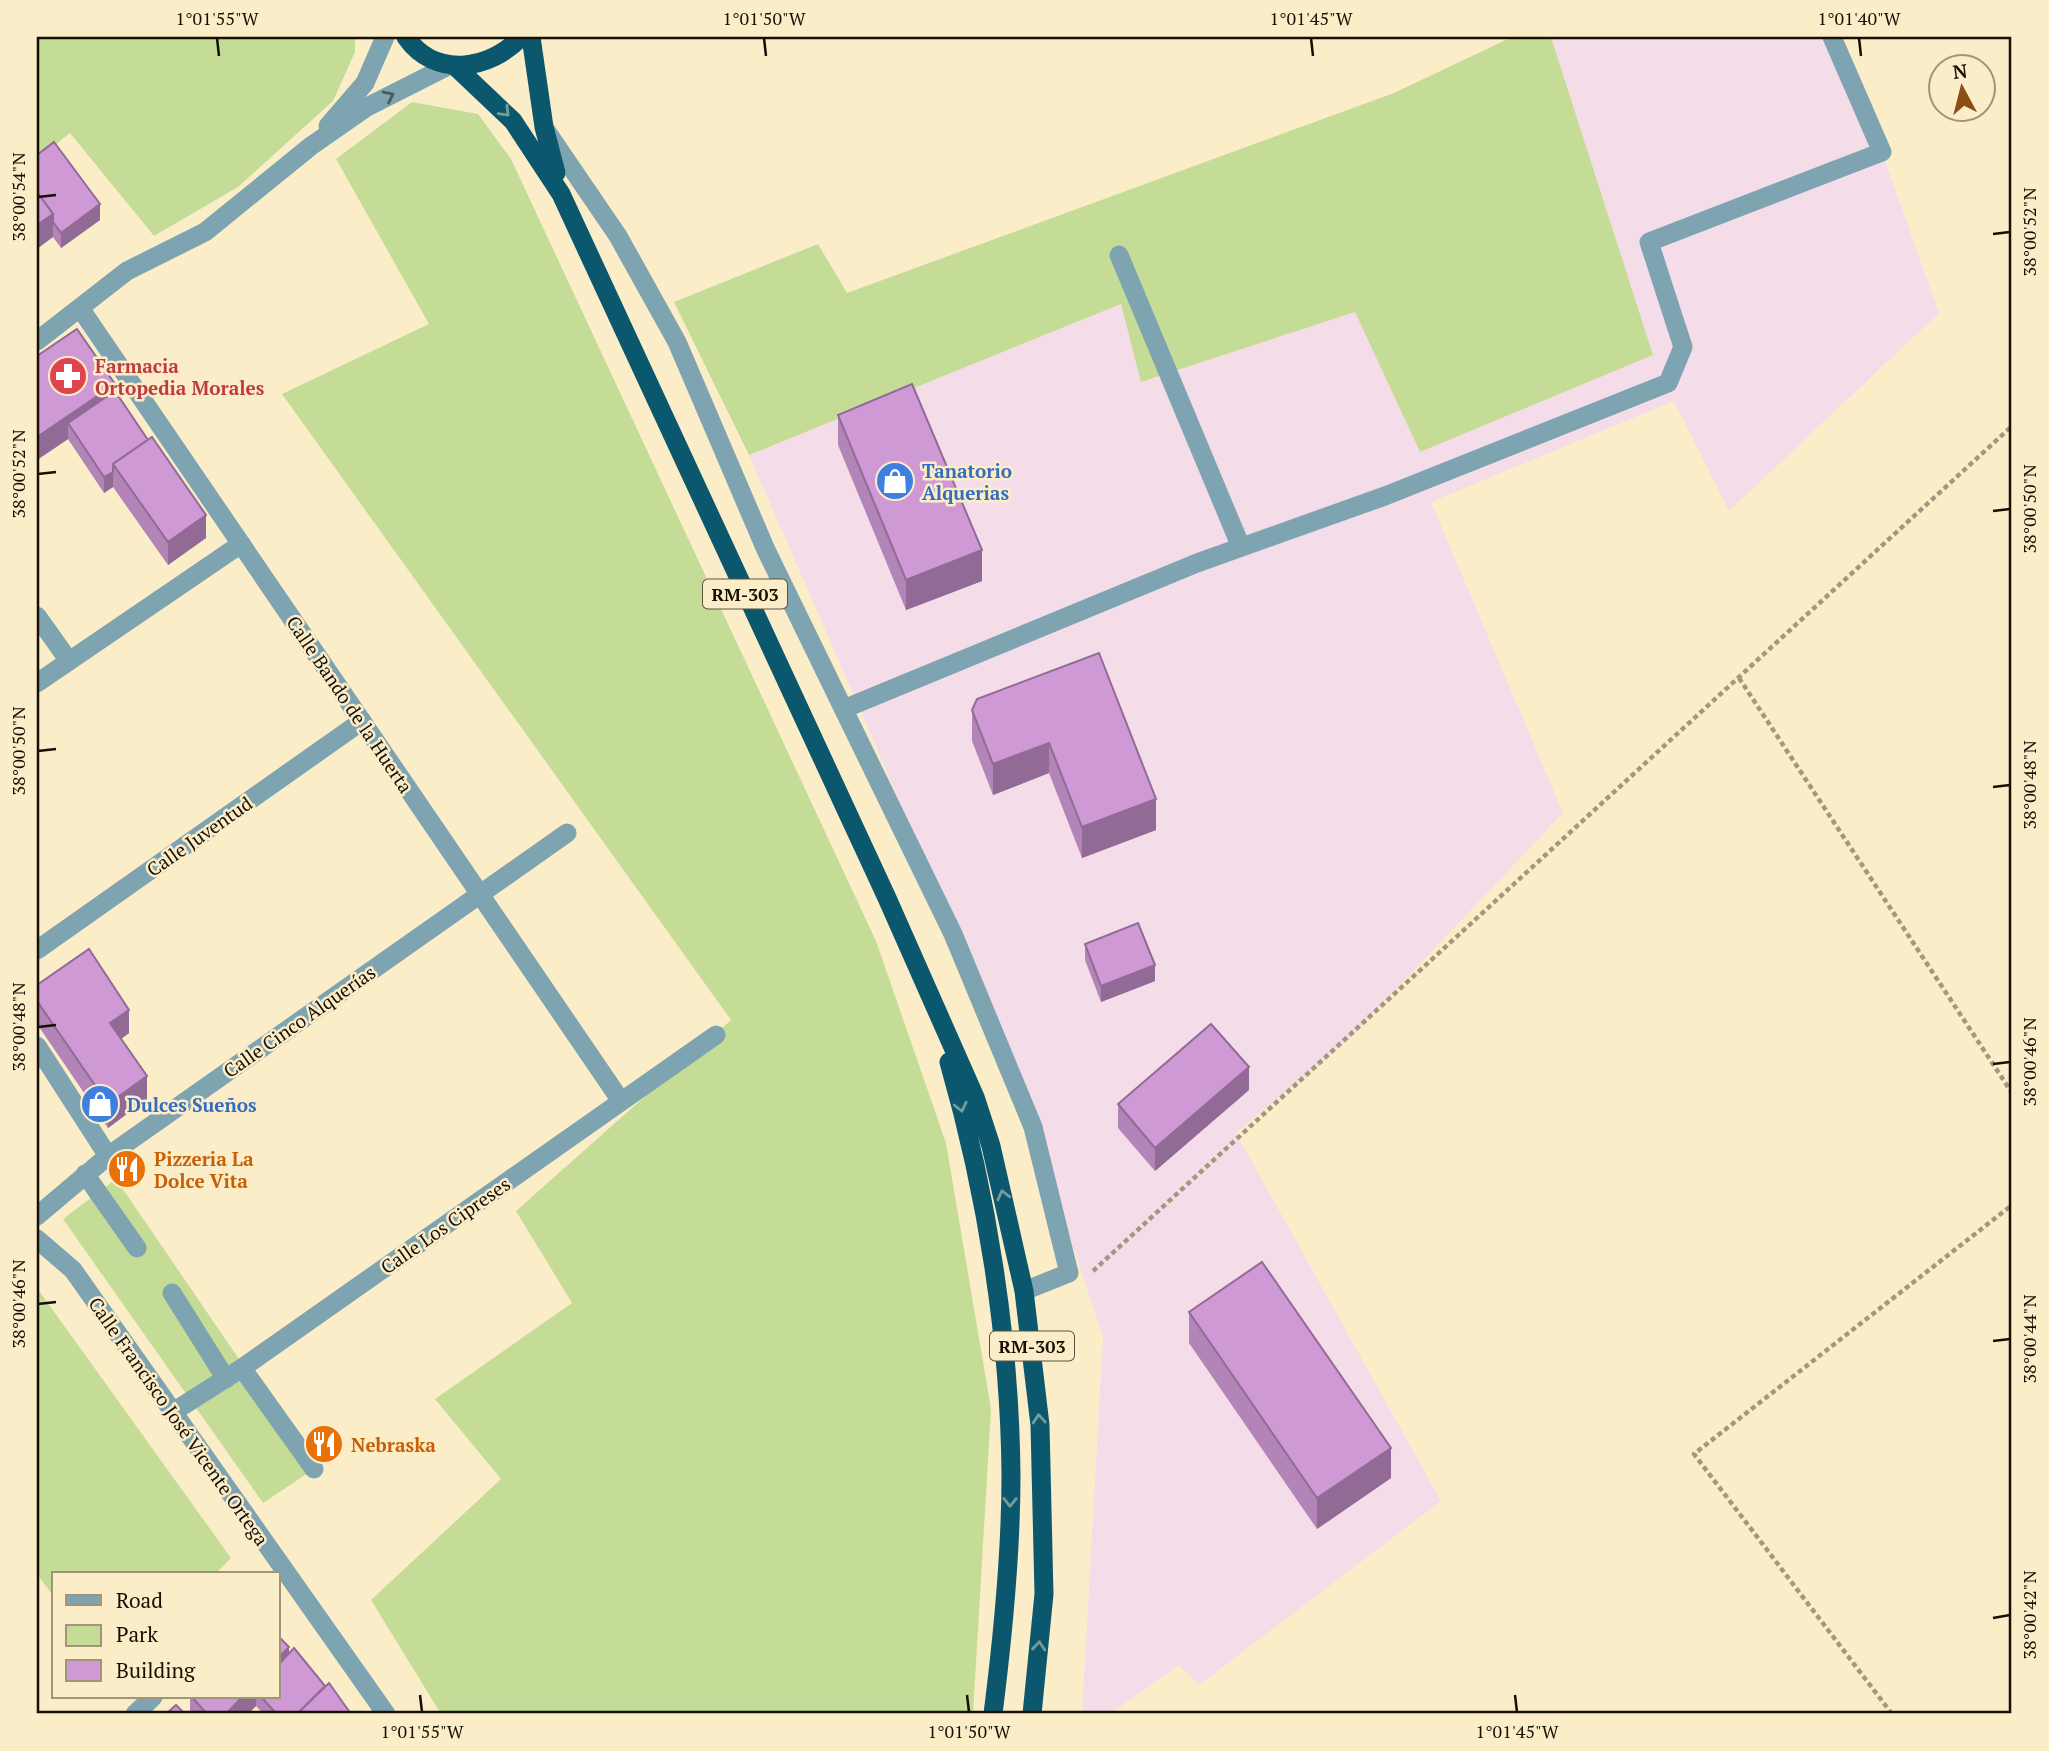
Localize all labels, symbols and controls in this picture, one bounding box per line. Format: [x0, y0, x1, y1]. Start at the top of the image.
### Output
text: 1°01'55"W [175, 6, 259, 30]
text: 1°01'50"W [722, 6, 806, 30]
text: 1°01'45"W [1269, 6, 1353, 30]
text: 1°01'40"W [1817, 6, 1901, 30]
north arrow [1926, 52, 1996, 122]
text: N [1951, 57, 1969, 84]
one-way arrow [382, 91, 394, 105]
one-way arrow [496, 104, 509, 117]
text: 38°00'54"N [6, 152, 30, 242]
text: 38°00'52"N [2017, 187, 2041, 277]
place label: Farmacia Ortopedia Morales [95, 353, 265, 400]
pharmacy icon: Farmacia Ortopedia Morales [47, 355, 89, 397]
text: 38°00'52"N [6, 429, 30, 519]
place label: Tanatorio Alquerias [922, 458, 1012, 505]
shop icon: Tanatorio Alquerias [874, 460, 916, 502]
text: 38°00'50"N [2017, 464, 2041, 554]
road number: RM-303 [703, 580, 787, 608]
street label: Calle Bando de la Huerta [281, 611, 419, 798]
text: 38°00'50"N [6, 706, 30, 796]
text: 38°00'48"N [2017, 740, 2041, 830]
street label: Calle Juventud [141, 790, 257, 882]
street label: Calle Cinco Alquerías [218, 959, 380, 1083]
text: 38°00'48"N [6, 982, 30, 1072]
text: 38°00'46"N [2017, 1017, 2041, 1107]
shop icon: Dulces Sueños [79, 1083, 121, 1125]
place label: Dulces Sueños [127, 1092, 257, 1117]
one-way arrow [952, 1101, 967, 1113]
place label: Pizzeria La Dolce Vita [154, 1146, 254, 1193]
restaurant icon: Pizzeria La Dolce Vita [106, 1148, 148, 1190]
street label: Calle Los Cipreses [375, 1171, 515, 1279]
one-way arrow [997, 1189, 1011, 1201]
text: 38°00'46"N [6, 1259, 30, 1349]
street label: Calle Francisco José Vicente Ortega [83, 1292, 275, 1551]
text: 38°00'44"N [2017, 1294, 2041, 1384]
road number: RM-303 [990, 1331, 1074, 1360]
one-way arrow [1032, 1413, 1047, 1424]
restaurant icon: Nebraska [303, 1423, 345, 1465]
place label: Nebraska [351, 1432, 436, 1457]
one-way arrow [1002, 1497, 1018, 1508]
text: 38°00'42"N [2017, 1570, 2041, 1660]
legend [52, 1572, 280, 1698]
text: Road [116, 1586, 163, 1614]
text: Park [116, 1620, 158, 1648]
one-way arrow [1031, 1641, 1046, 1652]
text: Building [116, 1656, 196, 1684]
text: 1°01'55"W [380, 1719, 464, 1743]
text: 1°01'50"W [927, 1719, 1011, 1743]
text: 1°01'45"W [1475, 1719, 1559, 1743]

